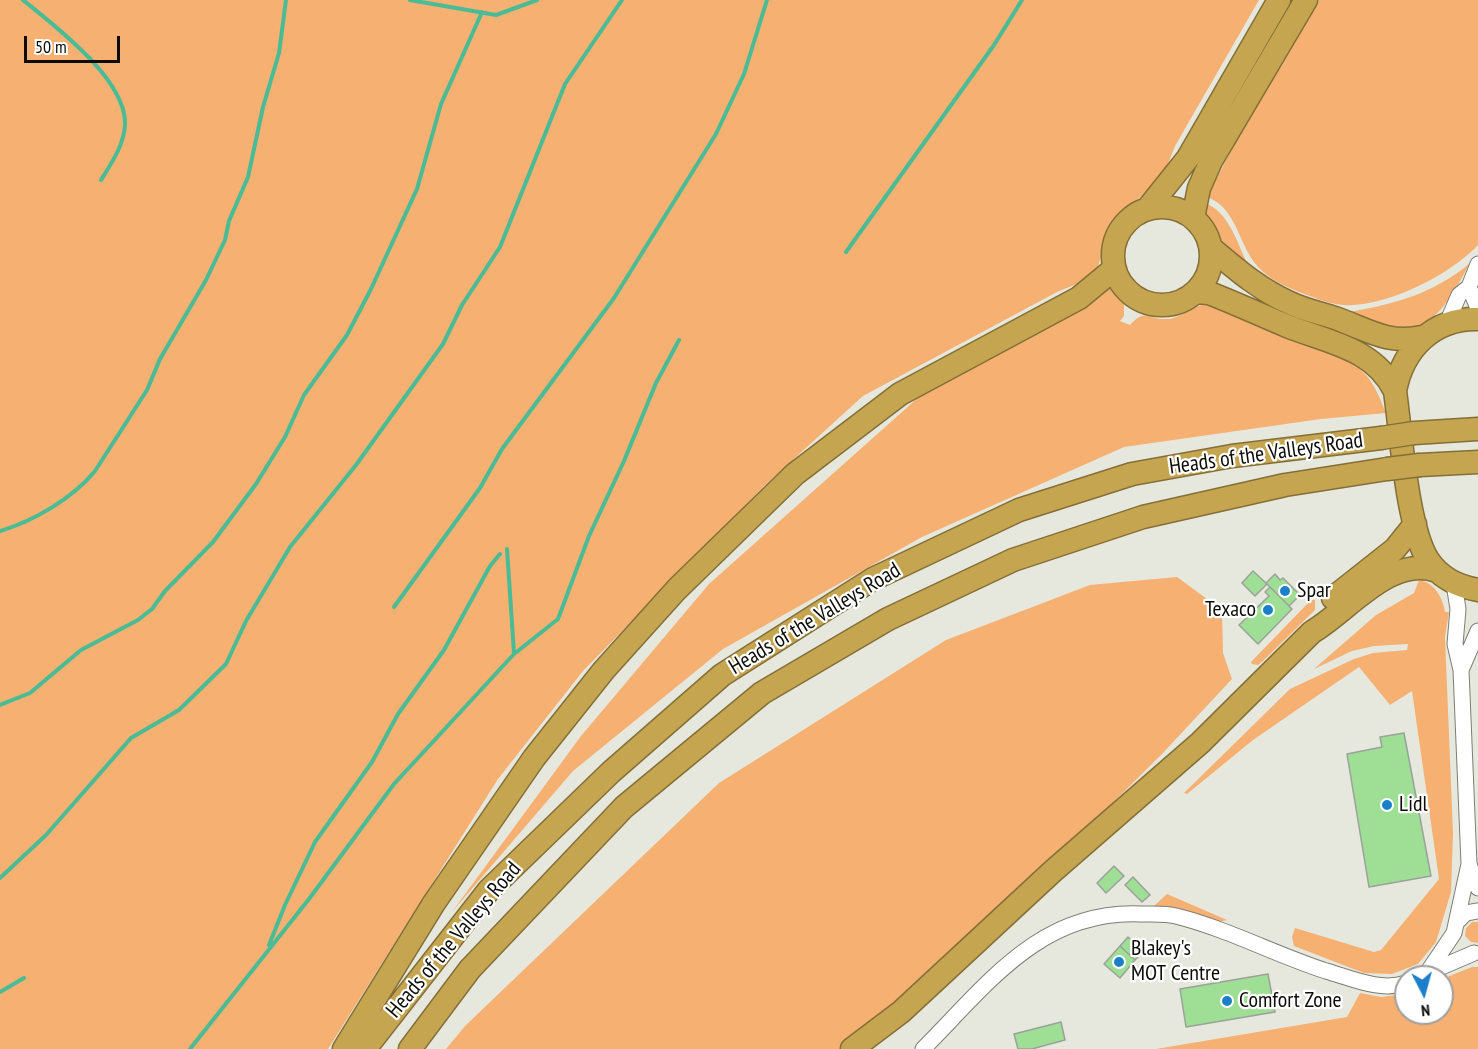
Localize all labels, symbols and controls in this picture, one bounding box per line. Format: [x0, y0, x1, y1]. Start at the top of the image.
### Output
scale bar [27, 24, 123, 62]
text: 50 m [35, 35, 67, 58]
street label: Heads of the Valleys Road [1167, 427, 1365, 481]
street label: Heads of the Valleys Road [724, 557, 906, 681]
place label: Spar [1297, 578, 1331, 604]
marker: Spar [1278, 584, 1292, 598]
place label: Texaco [1205, 597, 1256, 623]
marker: Texaco [1261, 603, 1275, 617]
place label: Lidl [1399, 792, 1428, 818]
marker: Lidl [1380, 798, 1394, 812]
street label: Heads of the Valleys Road [381, 857, 527, 1023]
place label: Blakey's MOT Centre [1131, 936, 1220, 987]
marker: Blakey's MOT Centre [1112, 955, 1126, 969]
north arrow [1394, 965, 1454, 1025]
place label: Comfort Zone [1239, 988, 1342, 1014]
marker: Comfort Zone [1220, 994, 1234, 1008]
text: N [1420, 1001, 1431, 1021]

